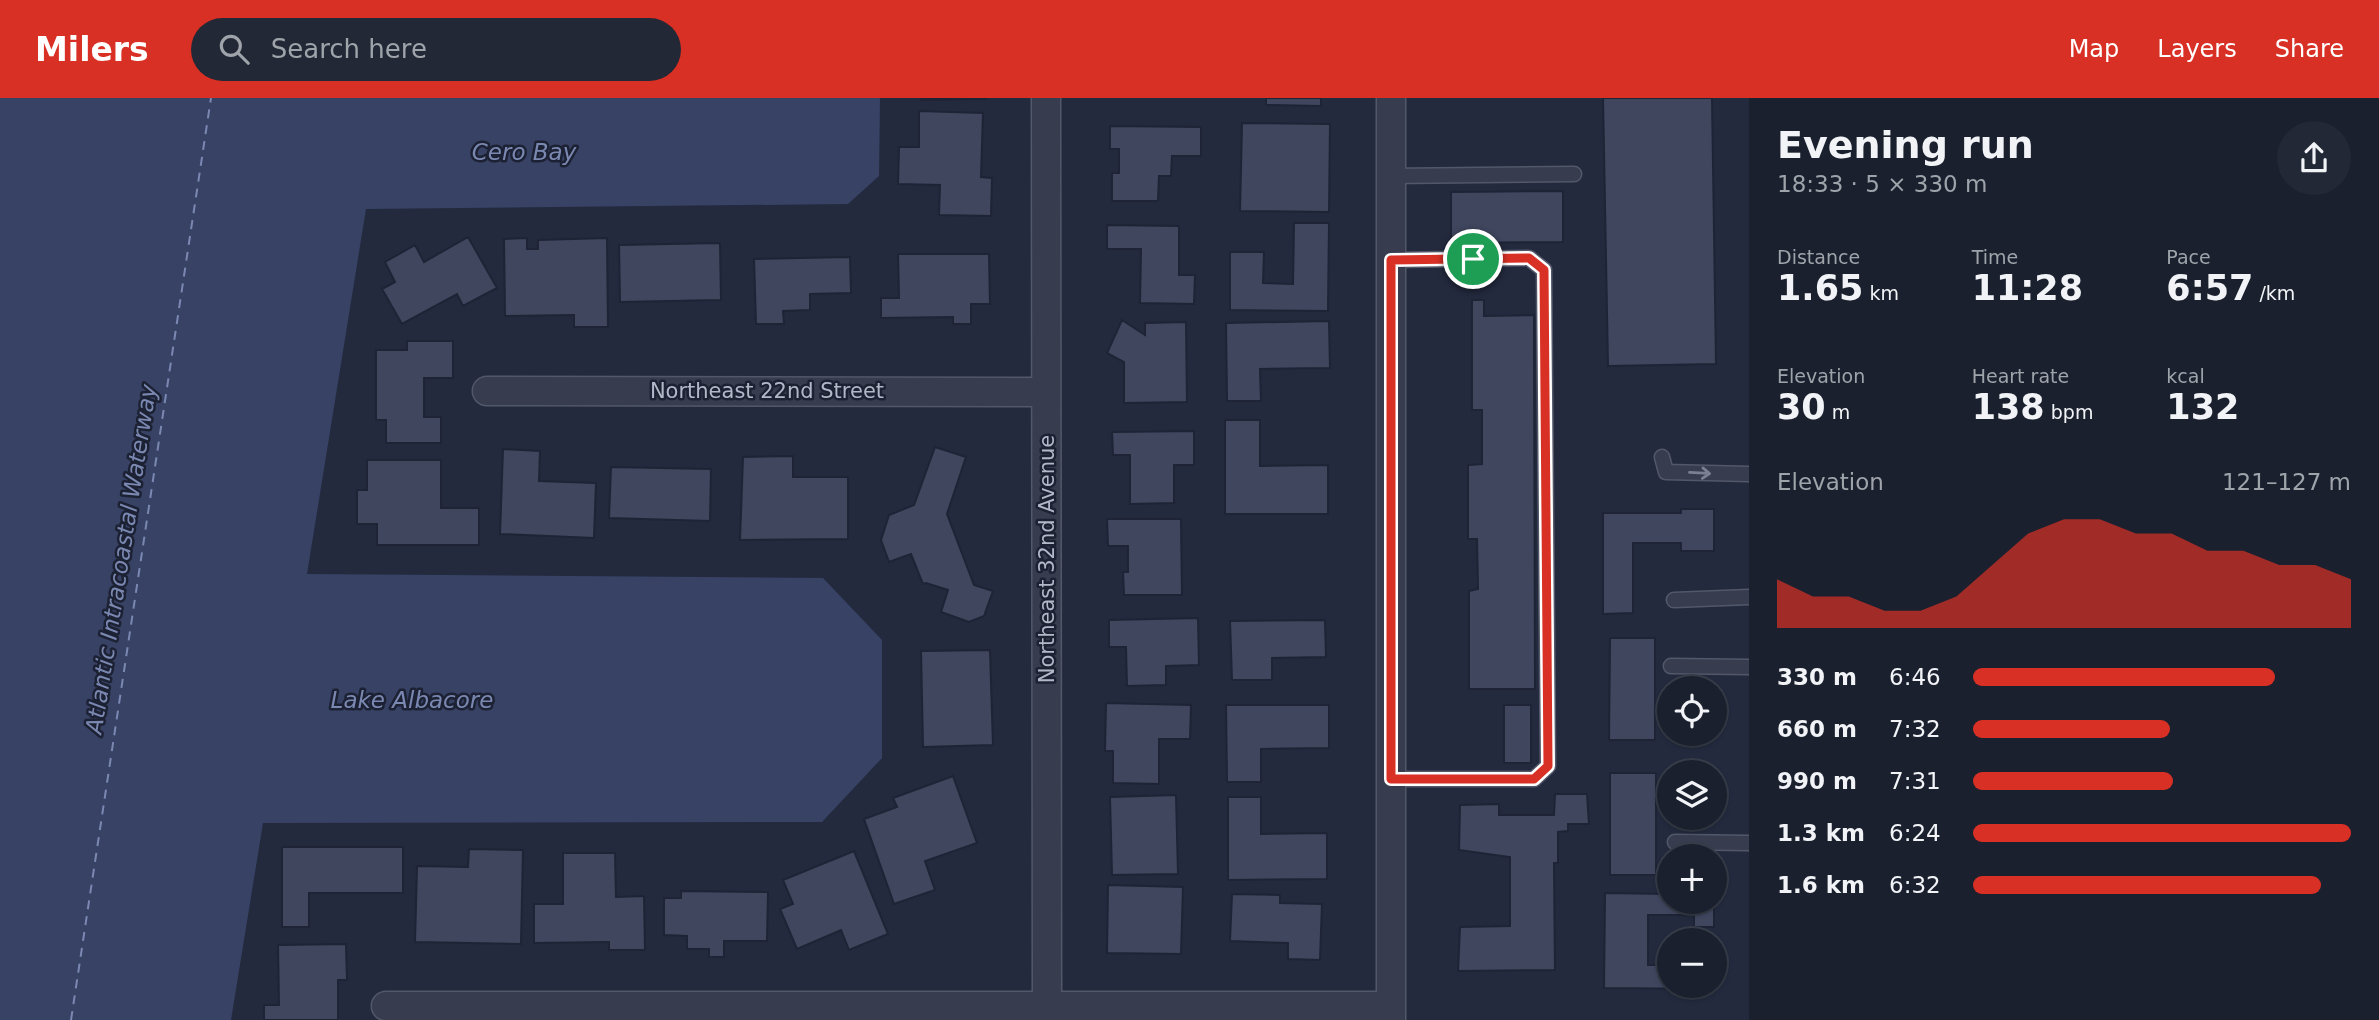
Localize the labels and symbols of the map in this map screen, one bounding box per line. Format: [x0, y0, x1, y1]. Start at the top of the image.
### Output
water label: Cero Bay [472, 139, 577, 165]
pin [1443, 229, 1503, 289]
street label: Northeast 22nd Street [650, 379, 884, 403]
water label: Atlantic Intracoastal Waterway [80, 382, 162, 738]
street label: Northeast 32nd Avenue [1035, 435, 1059, 683]
one-way arrow [1688, 467, 1711, 480]
water label: Lake Albacore [331, 687, 493, 713]

